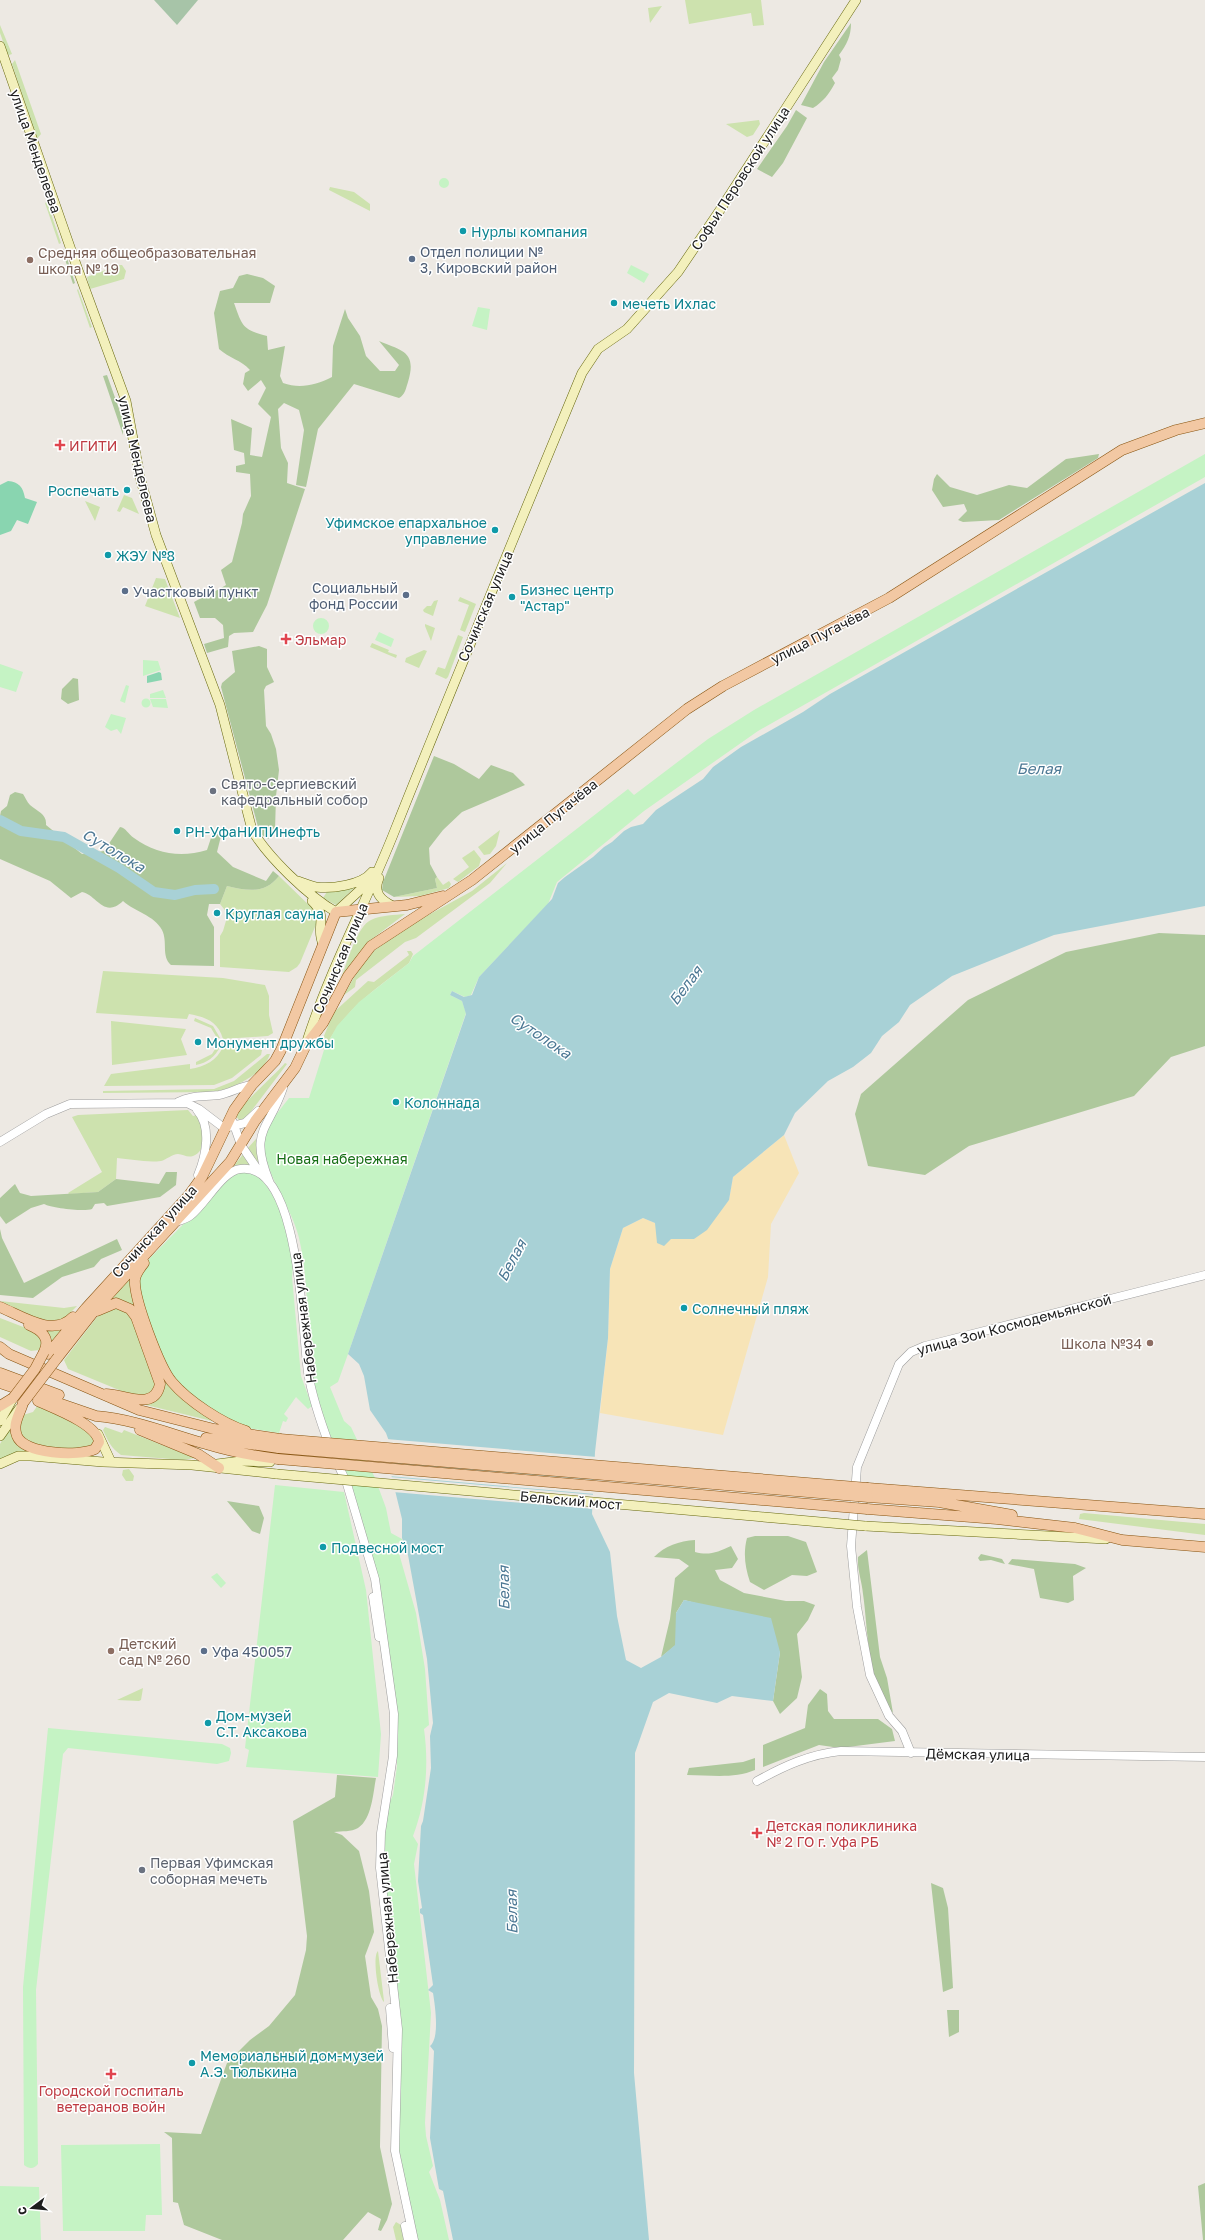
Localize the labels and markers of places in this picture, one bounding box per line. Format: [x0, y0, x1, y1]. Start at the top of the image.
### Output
place label: Нурлы компания [471, 223, 587, 240]
marker: Нурлы компания [458, 226, 468, 236]
place label: Отдел полиции № 3, Кировский район [420, 243, 557, 276]
place label: Средняя общеобразовательная школа № 19 [38, 244, 257, 277]
marker: Отдел полиции № 3, Кировский район [407, 254, 417, 264]
marker: Средняя общеобразовательная школа № 19 [25, 255, 35, 265]
place label: мечеть Ихлас [622, 295, 716, 312]
marker: мечеть Ихлас [609, 298, 619, 308]
place label: ИГИТИ [69, 437, 117, 454]
marker: ИГИТИ [54, 439, 66, 451]
place label: Роспечать [48, 482, 119, 499]
marker: Роспечать [122, 485, 132, 495]
place label: Уфимское епархальное управление [325, 514, 487, 547]
marker: Уфимское епархальное управление [490, 525, 500, 535]
place label: ЖЭУ №8 [116, 547, 175, 564]
marker: ЖЭУ №8 [103, 550, 113, 560]
place label: Социальный фонд России [309, 579, 398, 612]
place label: Бизнес центр "Астар" [520, 581, 614, 614]
place label: Участковый пункт [133, 583, 258, 600]
marker: Участковый пункт [120, 586, 130, 596]
marker: Социальный фонд России [401, 590, 411, 600]
marker: Бизнес центр "Астар" [507, 592, 517, 602]
place label: Эльмар [295, 631, 346, 648]
marker: Эльмар [280, 633, 292, 645]
place label: Свято-Сергиевский кафедральный собор [221, 775, 368, 808]
marker: Свято-Сергиевский кафедральный собор [208, 786, 218, 796]
place label: РН-УфаНИПИнефть [185, 823, 320, 840]
marker: РН-УфаНИПИнефть [172, 826, 182, 836]
place label: Круглая сауна [225, 905, 324, 922]
marker: Круглая сауна [212, 908, 222, 918]
place label: Монумент дружбы [206, 1034, 334, 1051]
marker: Монумент дружбы [193, 1037, 203, 1047]
place label: Колоннада [404, 1094, 480, 1111]
marker: Колоннада [391, 1097, 401, 1107]
place label: Солнечный пляж [692, 1300, 809, 1317]
marker: Солнечный пляж [679, 1303, 689, 1313]
place label: Школа №34 [1061, 1335, 1142, 1352]
marker: Школа №34 [1145, 1338, 1155, 1348]
place label: Подвесной мост [331, 1539, 444, 1556]
marker: Подвесной мост [318, 1542, 328, 1552]
place label: Детский сад № 260 [119, 1635, 191, 1668]
place label: Уфа 450057 [212, 1643, 292, 1660]
marker: Детский сад № 260 [106, 1646, 116, 1656]
marker: Уфа 450057 [199, 1646, 209, 1656]
place label: Дом-музей С.Т. Аксакова [216, 1707, 307, 1740]
marker: Дом-музей С.Т. Аксакова [203, 1718, 213, 1728]
place label: Детская поликлиника № 2 ГО г. Уфа РБ [766, 1817, 917, 1850]
marker: Детская поликлиника № 2 ГО г. Уфа РБ [751, 1827, 763, 1839]
place label: Первая Уфимская соборная мечеть [150, 1854, 273, 1887]
marker: Первая Уфимская соборная мечеть [137, 1865, 147, 1875]
place label: Мемориальный дом-музей А.Э. Тюлькина [200, 2047, 384, 2080]
marker: Мемориальный дом-музей А.Э. Тюлькина [187, 2058, 197, 2068]
marker: Городской госпиталь ветеранов войн [105, 2068, 117, 2080]
place label: Городской госпиталь ветеранов войн [38, 2082, 184, 2115]

